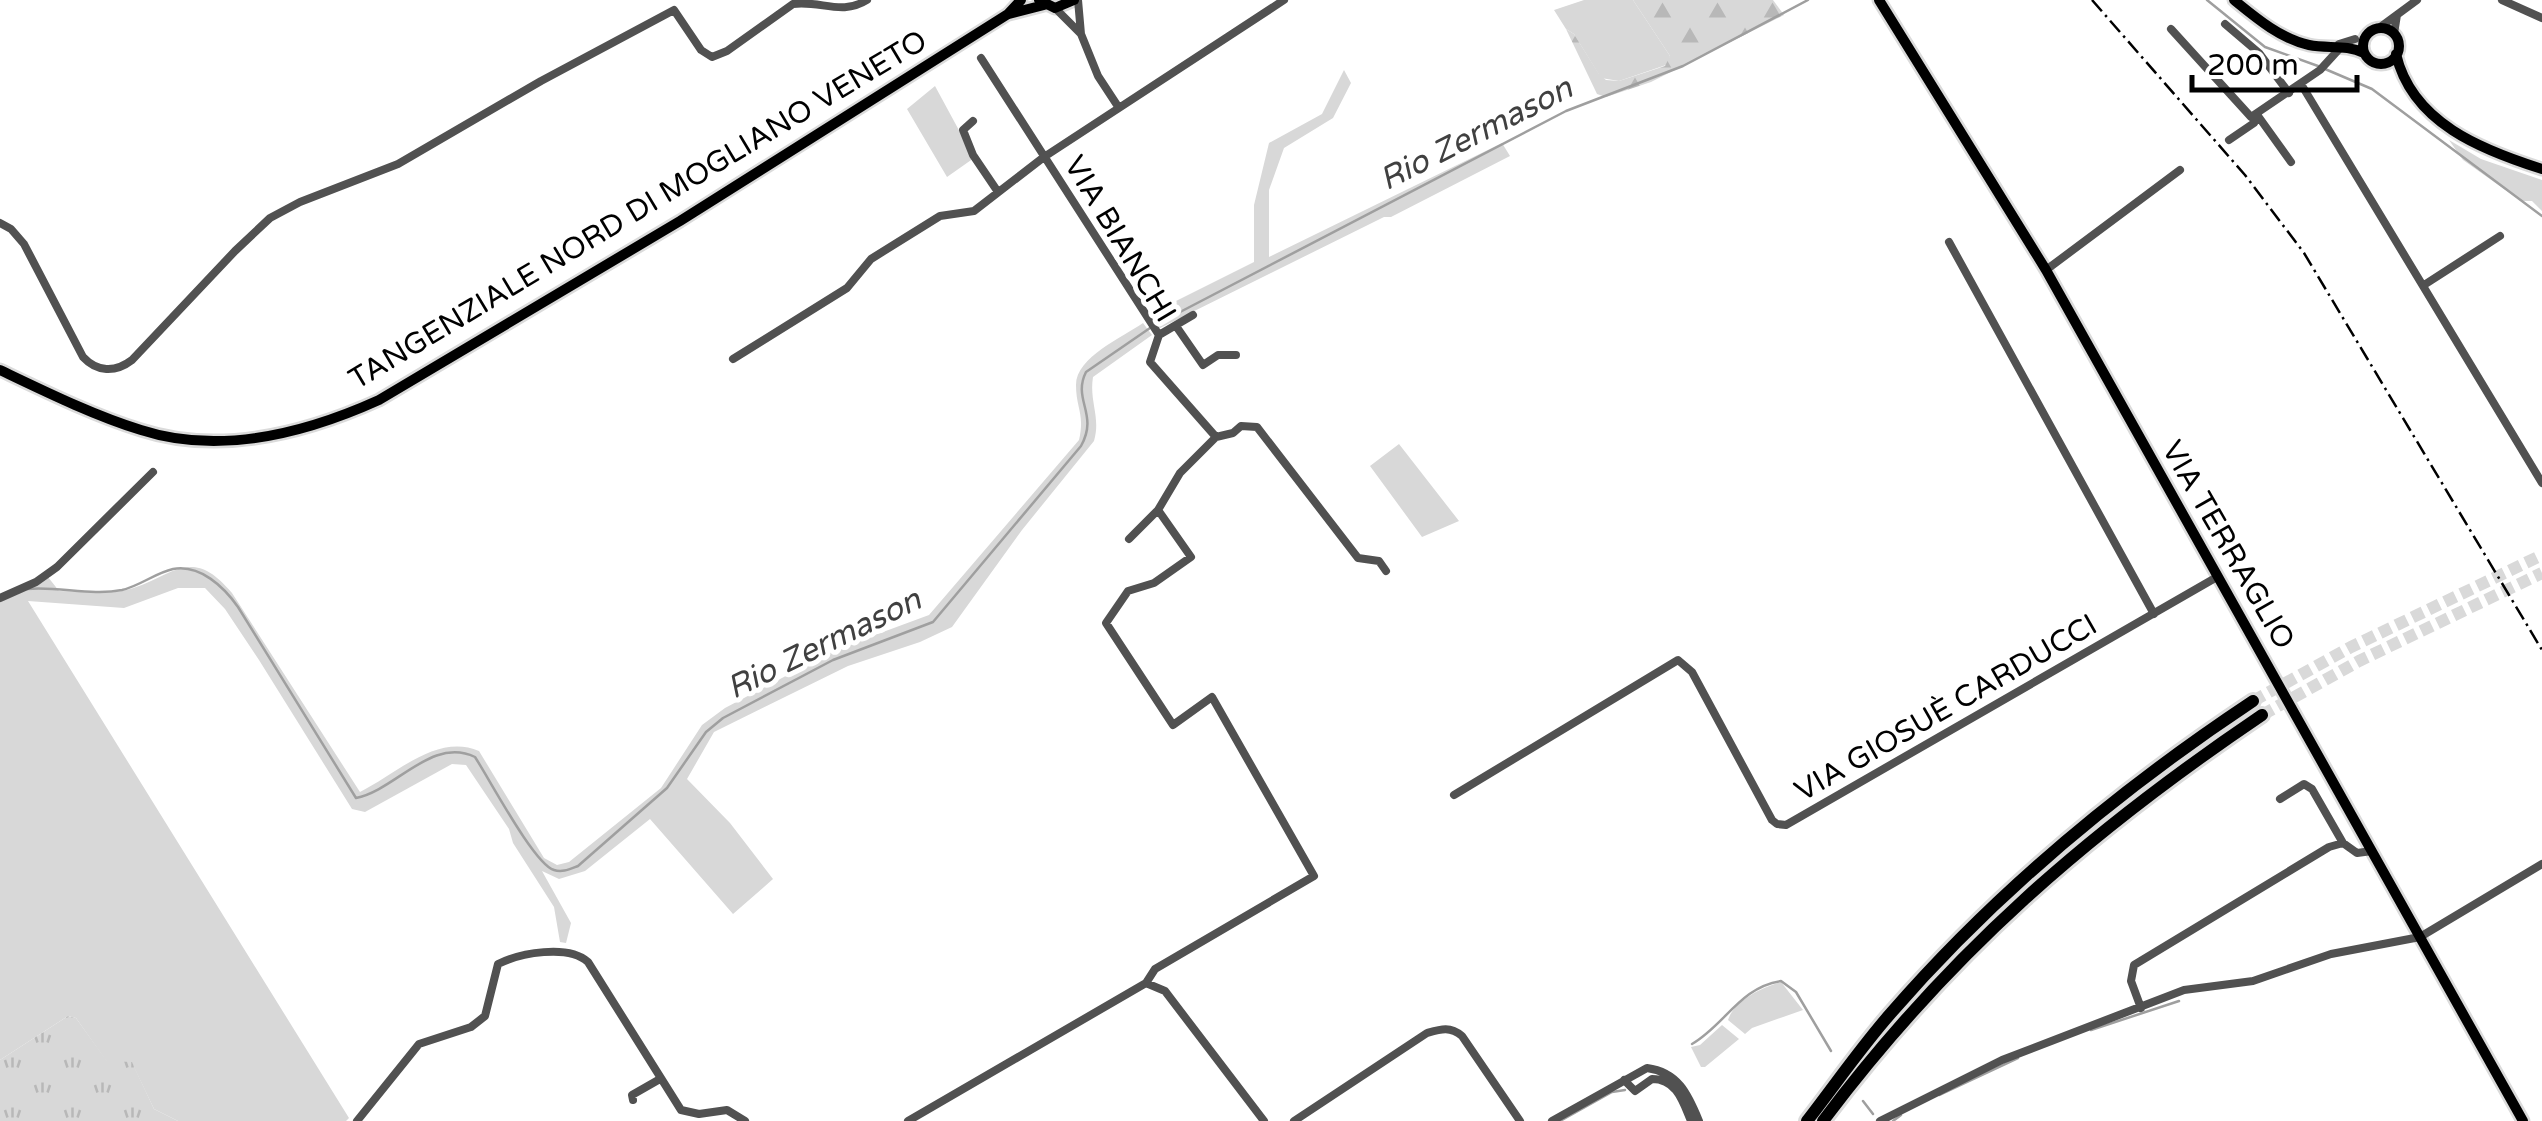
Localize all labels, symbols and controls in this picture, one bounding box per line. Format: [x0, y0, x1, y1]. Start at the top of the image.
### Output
street label: TANGENZIALE NORD DI MOGLIANO VENETO [342, 22, 934, 398]
scale bar [2192, 30, 2357, 92]
text: 200 m [2207, 47, 2299, 84]
water label: Rio Zermason [1373, 68, 1580, 199]
street label: VIA BIANCHI [1056, 149, 1184, 329]
street label: VIA TERRAGLIO [2153, 434, 2303, 656]
water label: Rio Zermason [721, 580, 928, 707]
street label: VIA GIOSUÈ CARDUCCI [1788, 606, 2104, 810]

